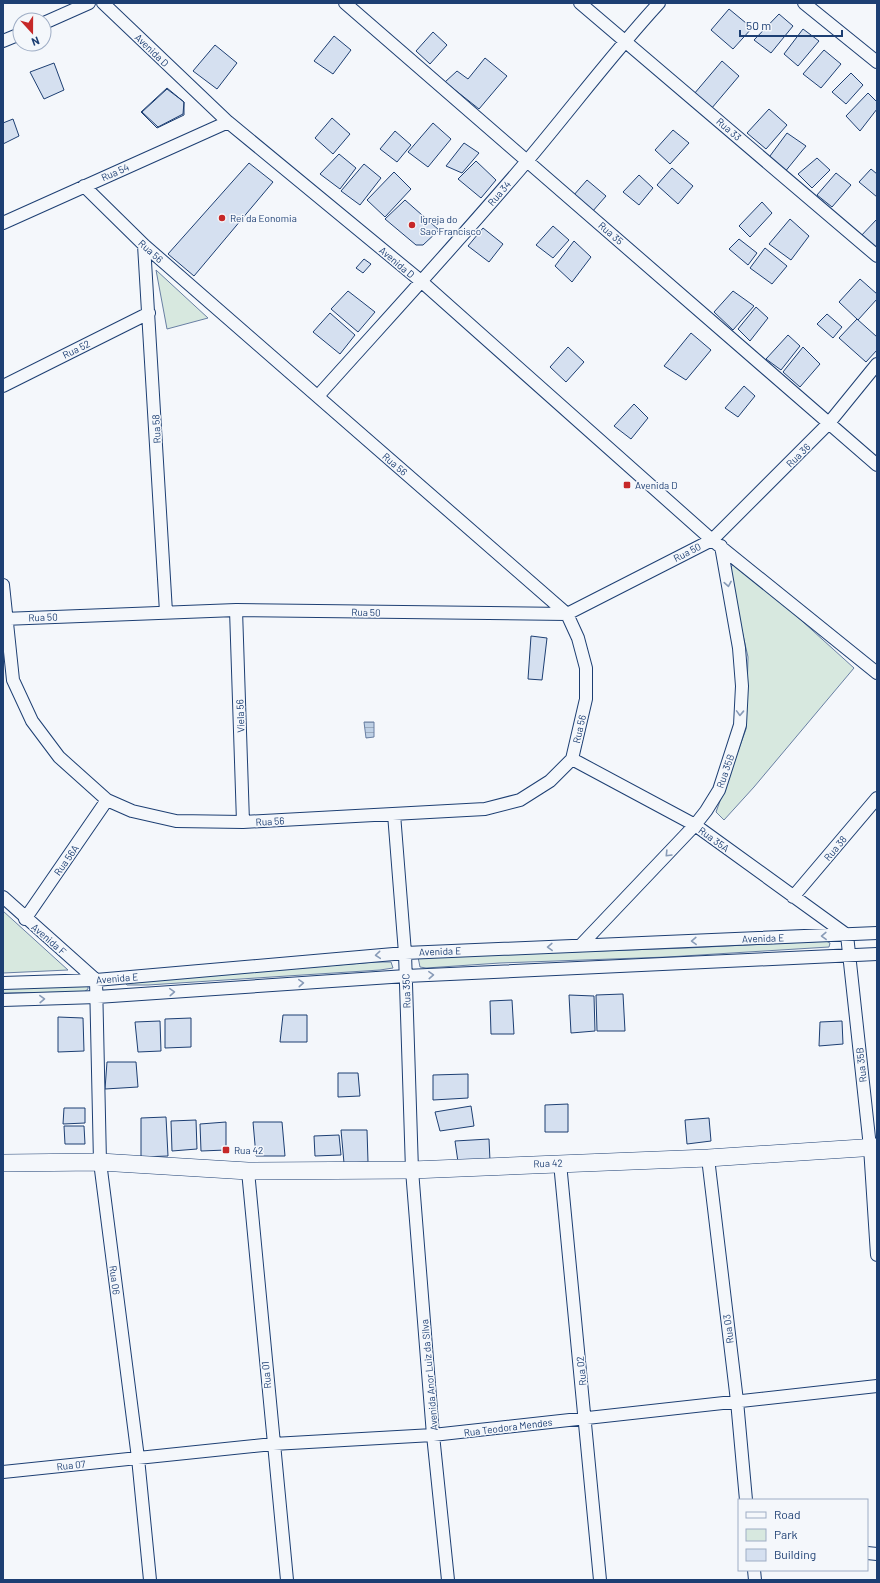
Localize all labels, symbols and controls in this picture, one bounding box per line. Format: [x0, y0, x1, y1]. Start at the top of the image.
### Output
north arrow [12, 12, 52, 52]
scale bar [740, 12, 842, 38]
text: 50 m [746, 18, 771, 32]
street label: Avenida D [133, 31, 171, 69]
text: N [30, 34, 42, 49]
street label: Rua 33 [714, 115, 744, 143]
street label: Rua 54 [99, 161, 131, 183]
street label: Rua 34 [485, 178, 513, 208]
place label: Rei da Eonomia [230, 212, 297, 224]
marker: Rei da Eonomia [217, 213, 227, 223]
place label: Igreja do Sao Francisco [420, 213, 481, 237]
street label: Rua 35 [596, 219, 626, 247]
marker: Igreja do Sao Francisco [407, 220, 417, 230]
street label: Rua 56 [136, 237, 166, 265]
street label: Avenida D [377, 244, 417, 280]
street label: Rua 52 [60, 337, 92, 361]
street label: Rua 58 [149, 414, 163, 444]
street label: Rua 36 [784, 441, 812, 469]
street label: Rua 56 [380, 450, 410, 478]
place label: Avenida D [635, 479, 677, 491]
marker: Avenida D [622, 480, 632, 490]
street label: Rua 50 [671, 540, 703, 564]
one-way arrow [723, 581, 731, 588]
street label: Rua 50 [351, 606, 381, 618]
street label: Rua 50 [28, 610, 58, 624]
street label: Viela 56 [233, 699, 247, 733]
one-way arrow [736, 710, 745, 716]
street label: Rua 56 [570, 714, 588, 744]
street label: Rua 35B [714, 752, 736, 790]
street label: Rua 56 [255, 814, 285, 828]
street label: Rua 35A [696, 824, 732, 854]
street label: Rua 38 [821, 833, 849, 863]
street label: Rua 56A [51, 842, 81, 878]
one-way arrow [665, 849, 673, 857]
street label: Avenida F [29, 921, 69, 957]
street label: Avenida E [742, 931, 784, 945]
one-way arrow [821, 931, 827, 940]
one-way arrow [691, 937, 697, 945]
one-way arrow [547, 943, 553, 951]
street label: Avenida E [419, 944, 461, 958]
one-way arrow [375, 951, 382, 960]
street label: Avenida E [95, 970, 139, 986]
one-way arrow [428, 970, 434, 979]
street label: Rua 35C [399, 973, 413, 1009]
one-way arrow [298, 978, 304, 987]
one-way arrow [169, 987, 175, 996]
one-way arrow [39, 995, 45, 1003]
street label: Rua 35B [853, 1047, 869, 1083]
place label: Rua 42 [234, 1144, 263, 1156]
marker: Rua 42 [221, 1145, 231, 1155]
street label: Rua 42 [533, 1156, 563, 1170]
street label: Rua 06 [107, 1265, 123, 1295]
street label: Rua 03 [720, 1314, 736, 1344]
street label: Avenida Anor Luiz da Silva [418, 1319, 440, 1431]
street label: Rua 02 [573, 1356, 589, 1386]
street label: Rua 01 [259, 1361, 273, 1389]
street label: Rua Teodora Mendes [463, 1416, 553, 1438]
street label: Rua 07 [56, 1457, 86, 1472]
legend [738, 1499, 868, 1571]
text: Road [774, 1507, 801, 1521]
text: Park [774, 1527, 798, 1541]
text: Building [774, 1547, 816, 1561]

